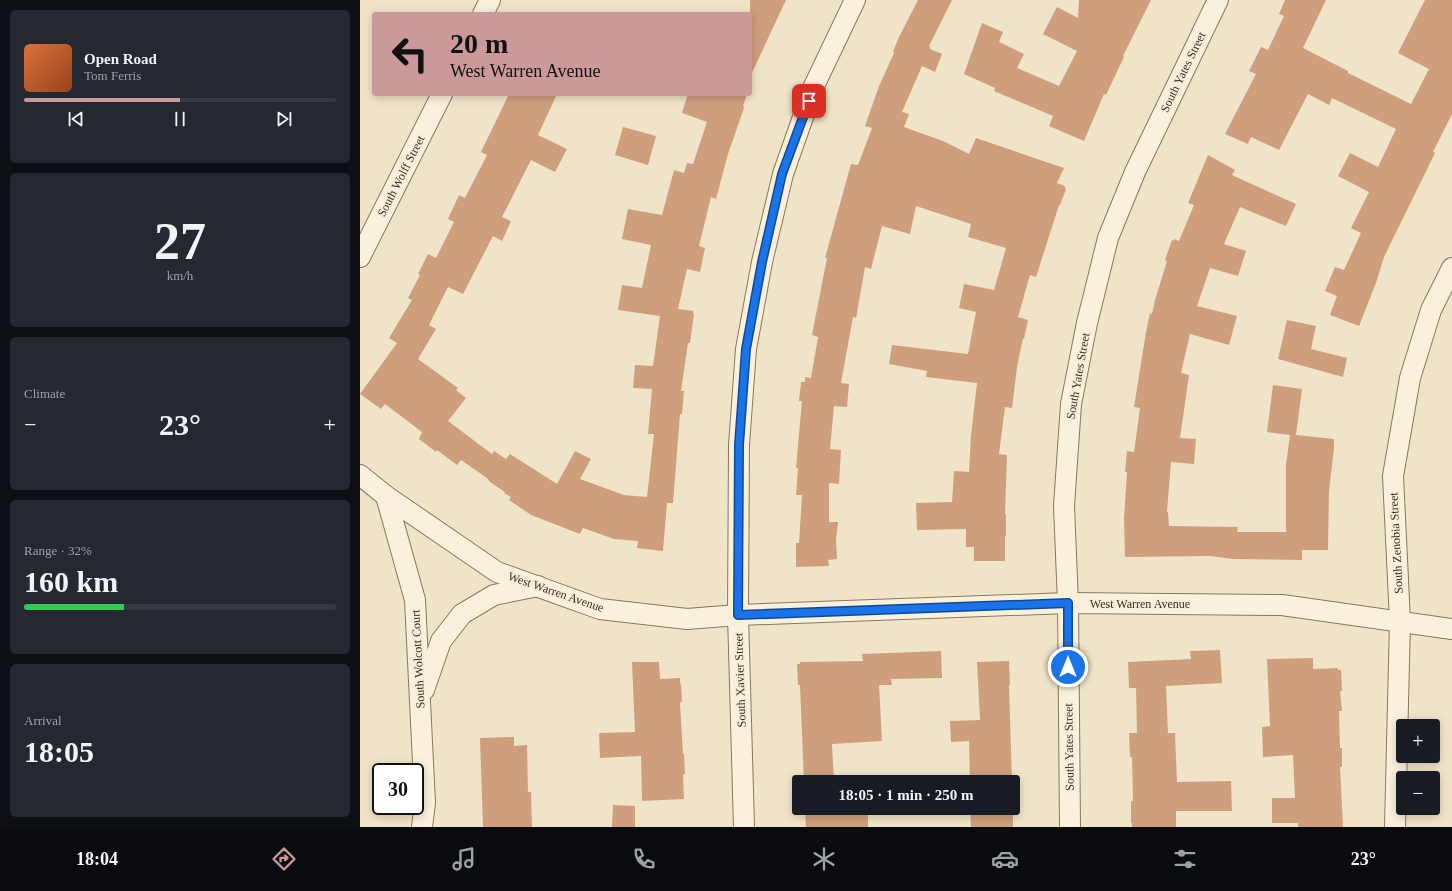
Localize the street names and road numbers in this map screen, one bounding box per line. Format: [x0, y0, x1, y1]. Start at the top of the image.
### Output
street label: South Yates Street [1157, 29, 1209, 114]
street label: South Wolff Street [375, 132, 428, 219]
street label: South Yates Street [1063, 331, 1093, 420]
street label: South Zenobia Street [1386, 491, 1406, 594]
street label: West Warren Avenue [506, 569, 606, 615]
street label: West Warren Avenue [1090, 597, 1190, 611]
street label: South Wolcott Court [408, 609, 428, 709]
street label: South Xavier Street [731, 632, 749, 728]
street label: South Yates Street [1061, 702, 1077, 791]

